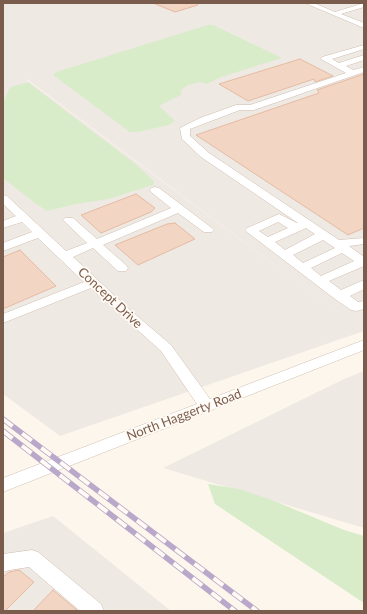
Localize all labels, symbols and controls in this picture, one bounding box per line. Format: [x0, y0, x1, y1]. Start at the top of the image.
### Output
street label: Concept Drive [75, 264, 145, 332]
street label: North Haggerty Road [124, 386, 244, 444]

